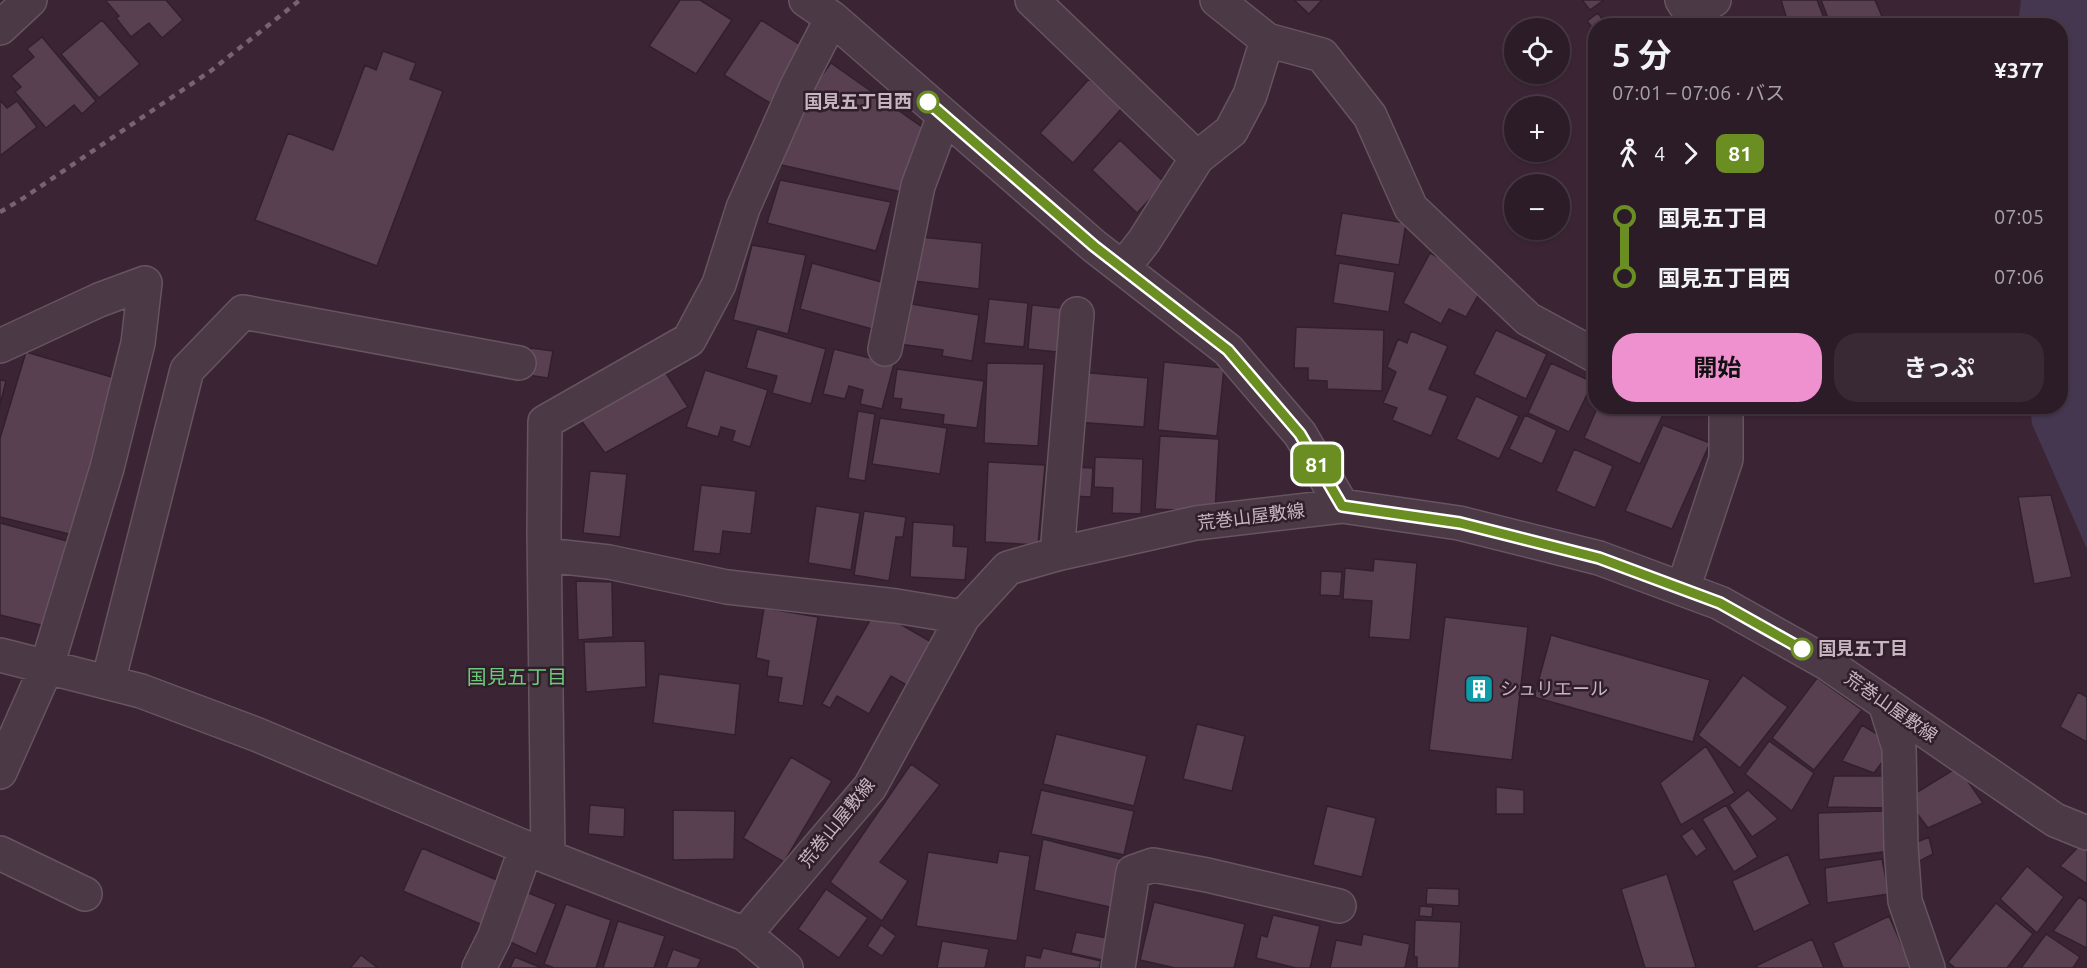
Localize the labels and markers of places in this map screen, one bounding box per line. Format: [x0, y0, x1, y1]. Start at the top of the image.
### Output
place label: 国見五丁目西 [804, 91, 912, 111]
marker: 国見五丁目西 [917, 91, 939, 113]
marker: 国見五丁目 [1791, 638, 1813, 660]
place label: 国見五丁目 [1818, 638, 1908, 658]
building icon: シュリエール [1463, 673, 1495, 705]
place label: シュリエール [1500, 678, 1608, 698]

